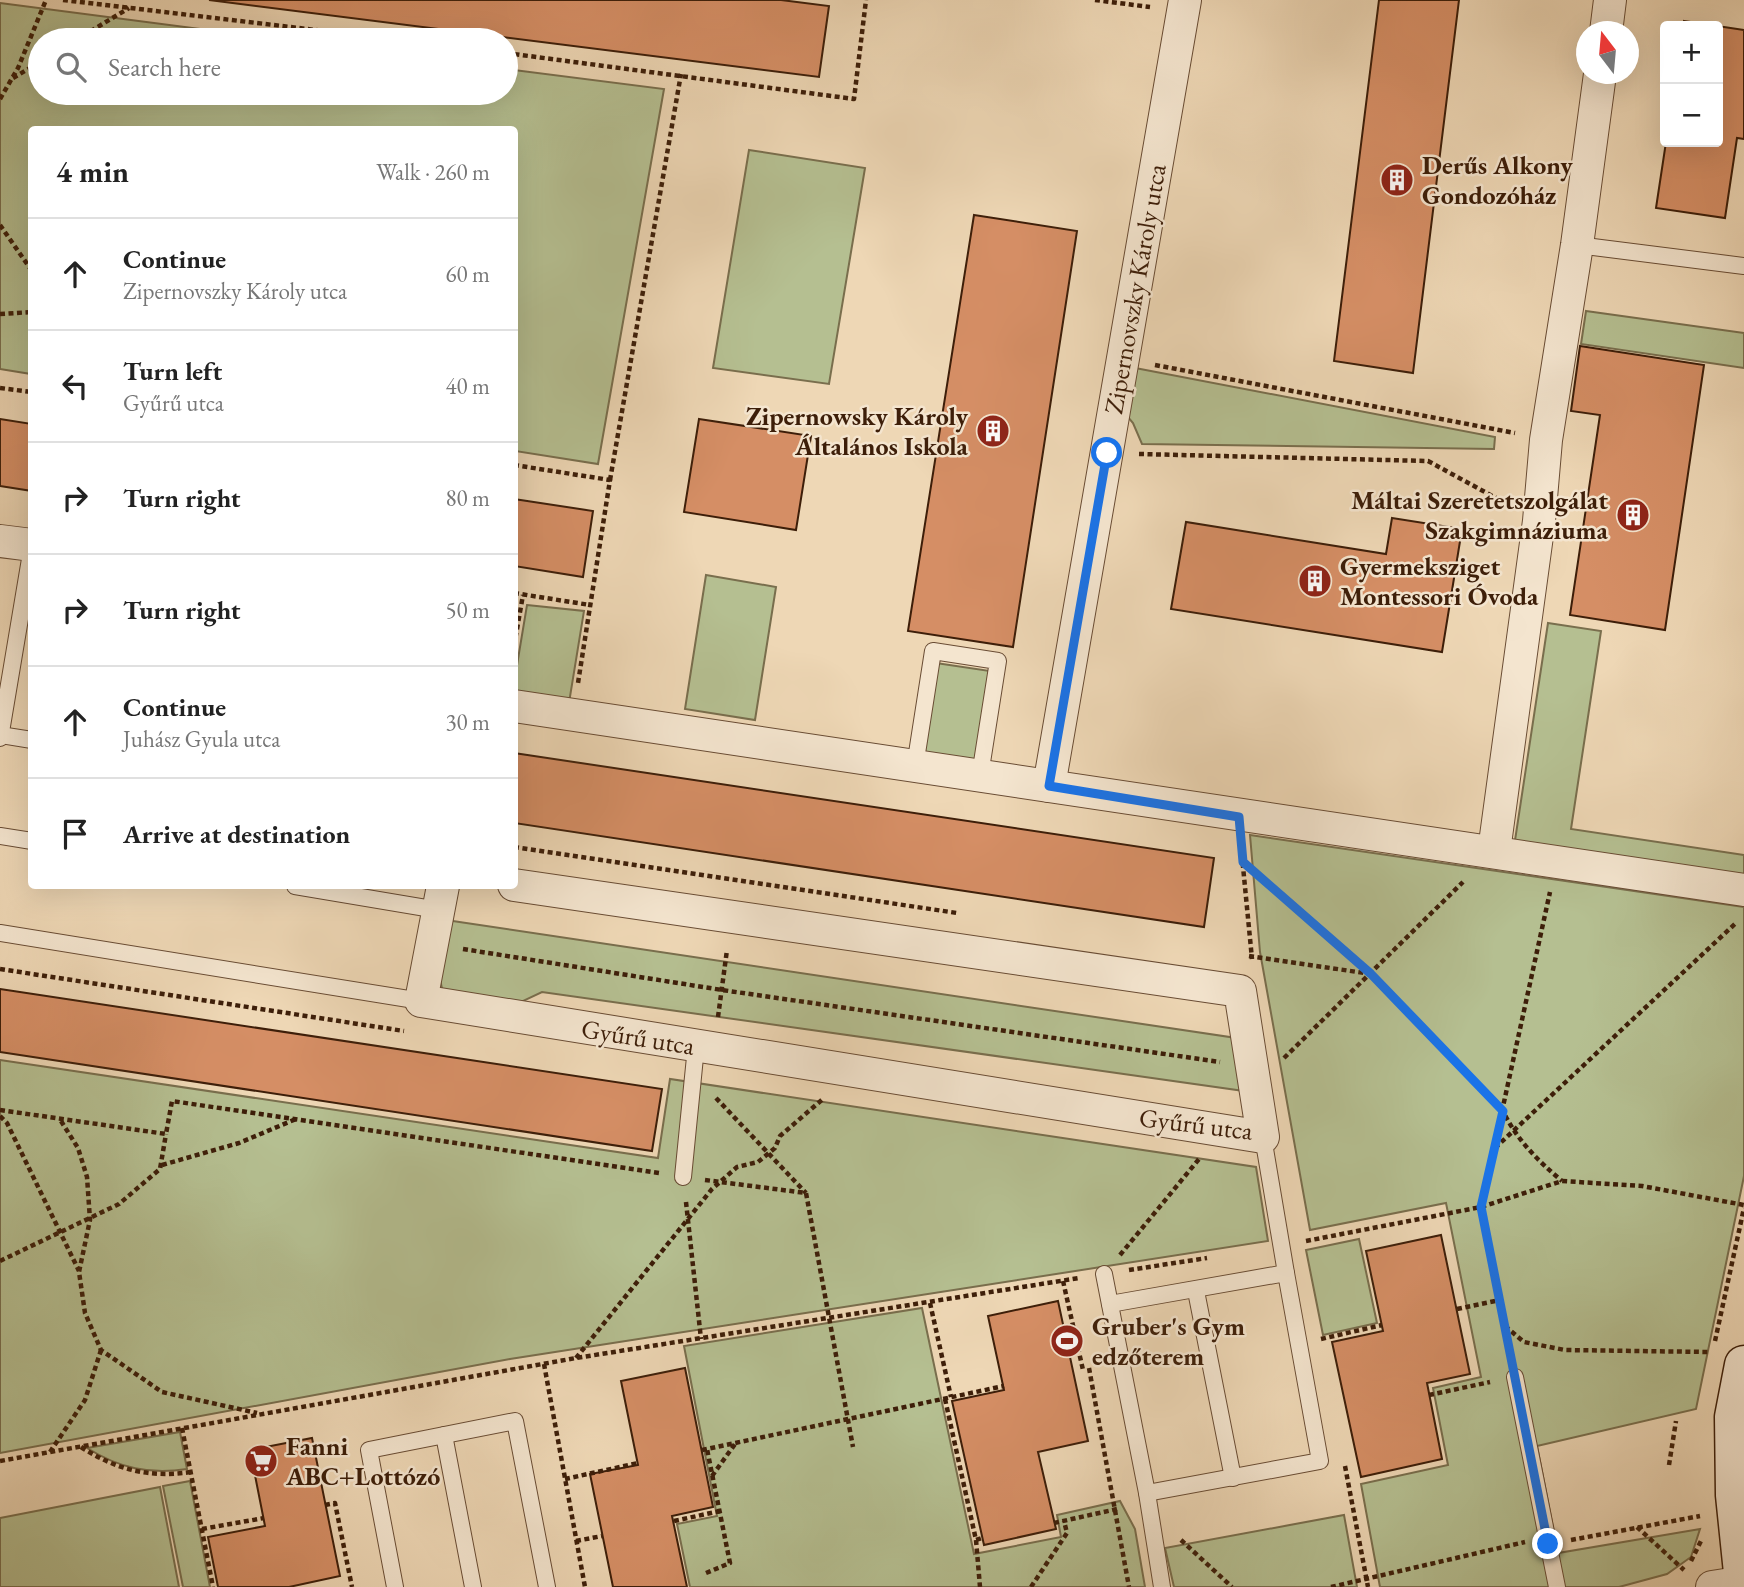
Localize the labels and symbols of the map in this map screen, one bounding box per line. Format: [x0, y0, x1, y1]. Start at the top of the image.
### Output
north arrow [1576, 21, 1639, 84]
place label: Derűs Alkony Gondozóház [1422, 148, 1573, 212]
street label: Zipernovszky Károly utca [1096, 161, 1174, 417]
building icon: Derűs Alkony Gondozóház [1378, 161, 1416, 199]
place label: Zipernowsky Károly Általános Iskola [746, 399, 969, 463]
building icon: Zipernowsky Károly Általános Iskola [974, 412, 1012, 450]
route start [1091, 437, 1122, 468]
place label: Máltai Szeretetszolgálat Szakgimnáziuma [1351, 483, 1609, 547]
building icon: Máltai Szeretetszolgálat Szakgimnáziuma [1614, 496, 1652, 534]
place label: Gyermeksziget Montessori Óvoda [1340, 549, 1539, 613]
building icon: Gyermeksziget Montessori Óvoda [1296, 562, 1334, 600]
street label: Gyűrű utca [579, 1011, 698, 1063]
street label: Gyűrű utca [1137, 1100, 1255, 1148]
place label: Gruber's Gym edzőterem [1092, 1309, 1245, 1373]
sports icon: Gruber's Gym edzőterem [1048, 1322, 1086, 1360]
place label: Fanni ABC+Lottózó [285, 1429, 440, 1493]
supermarket icon: Fanni ABC+Lottózó [242, 1442, 280, 1480]
route end [1532, 1528, 1563, 1559]

